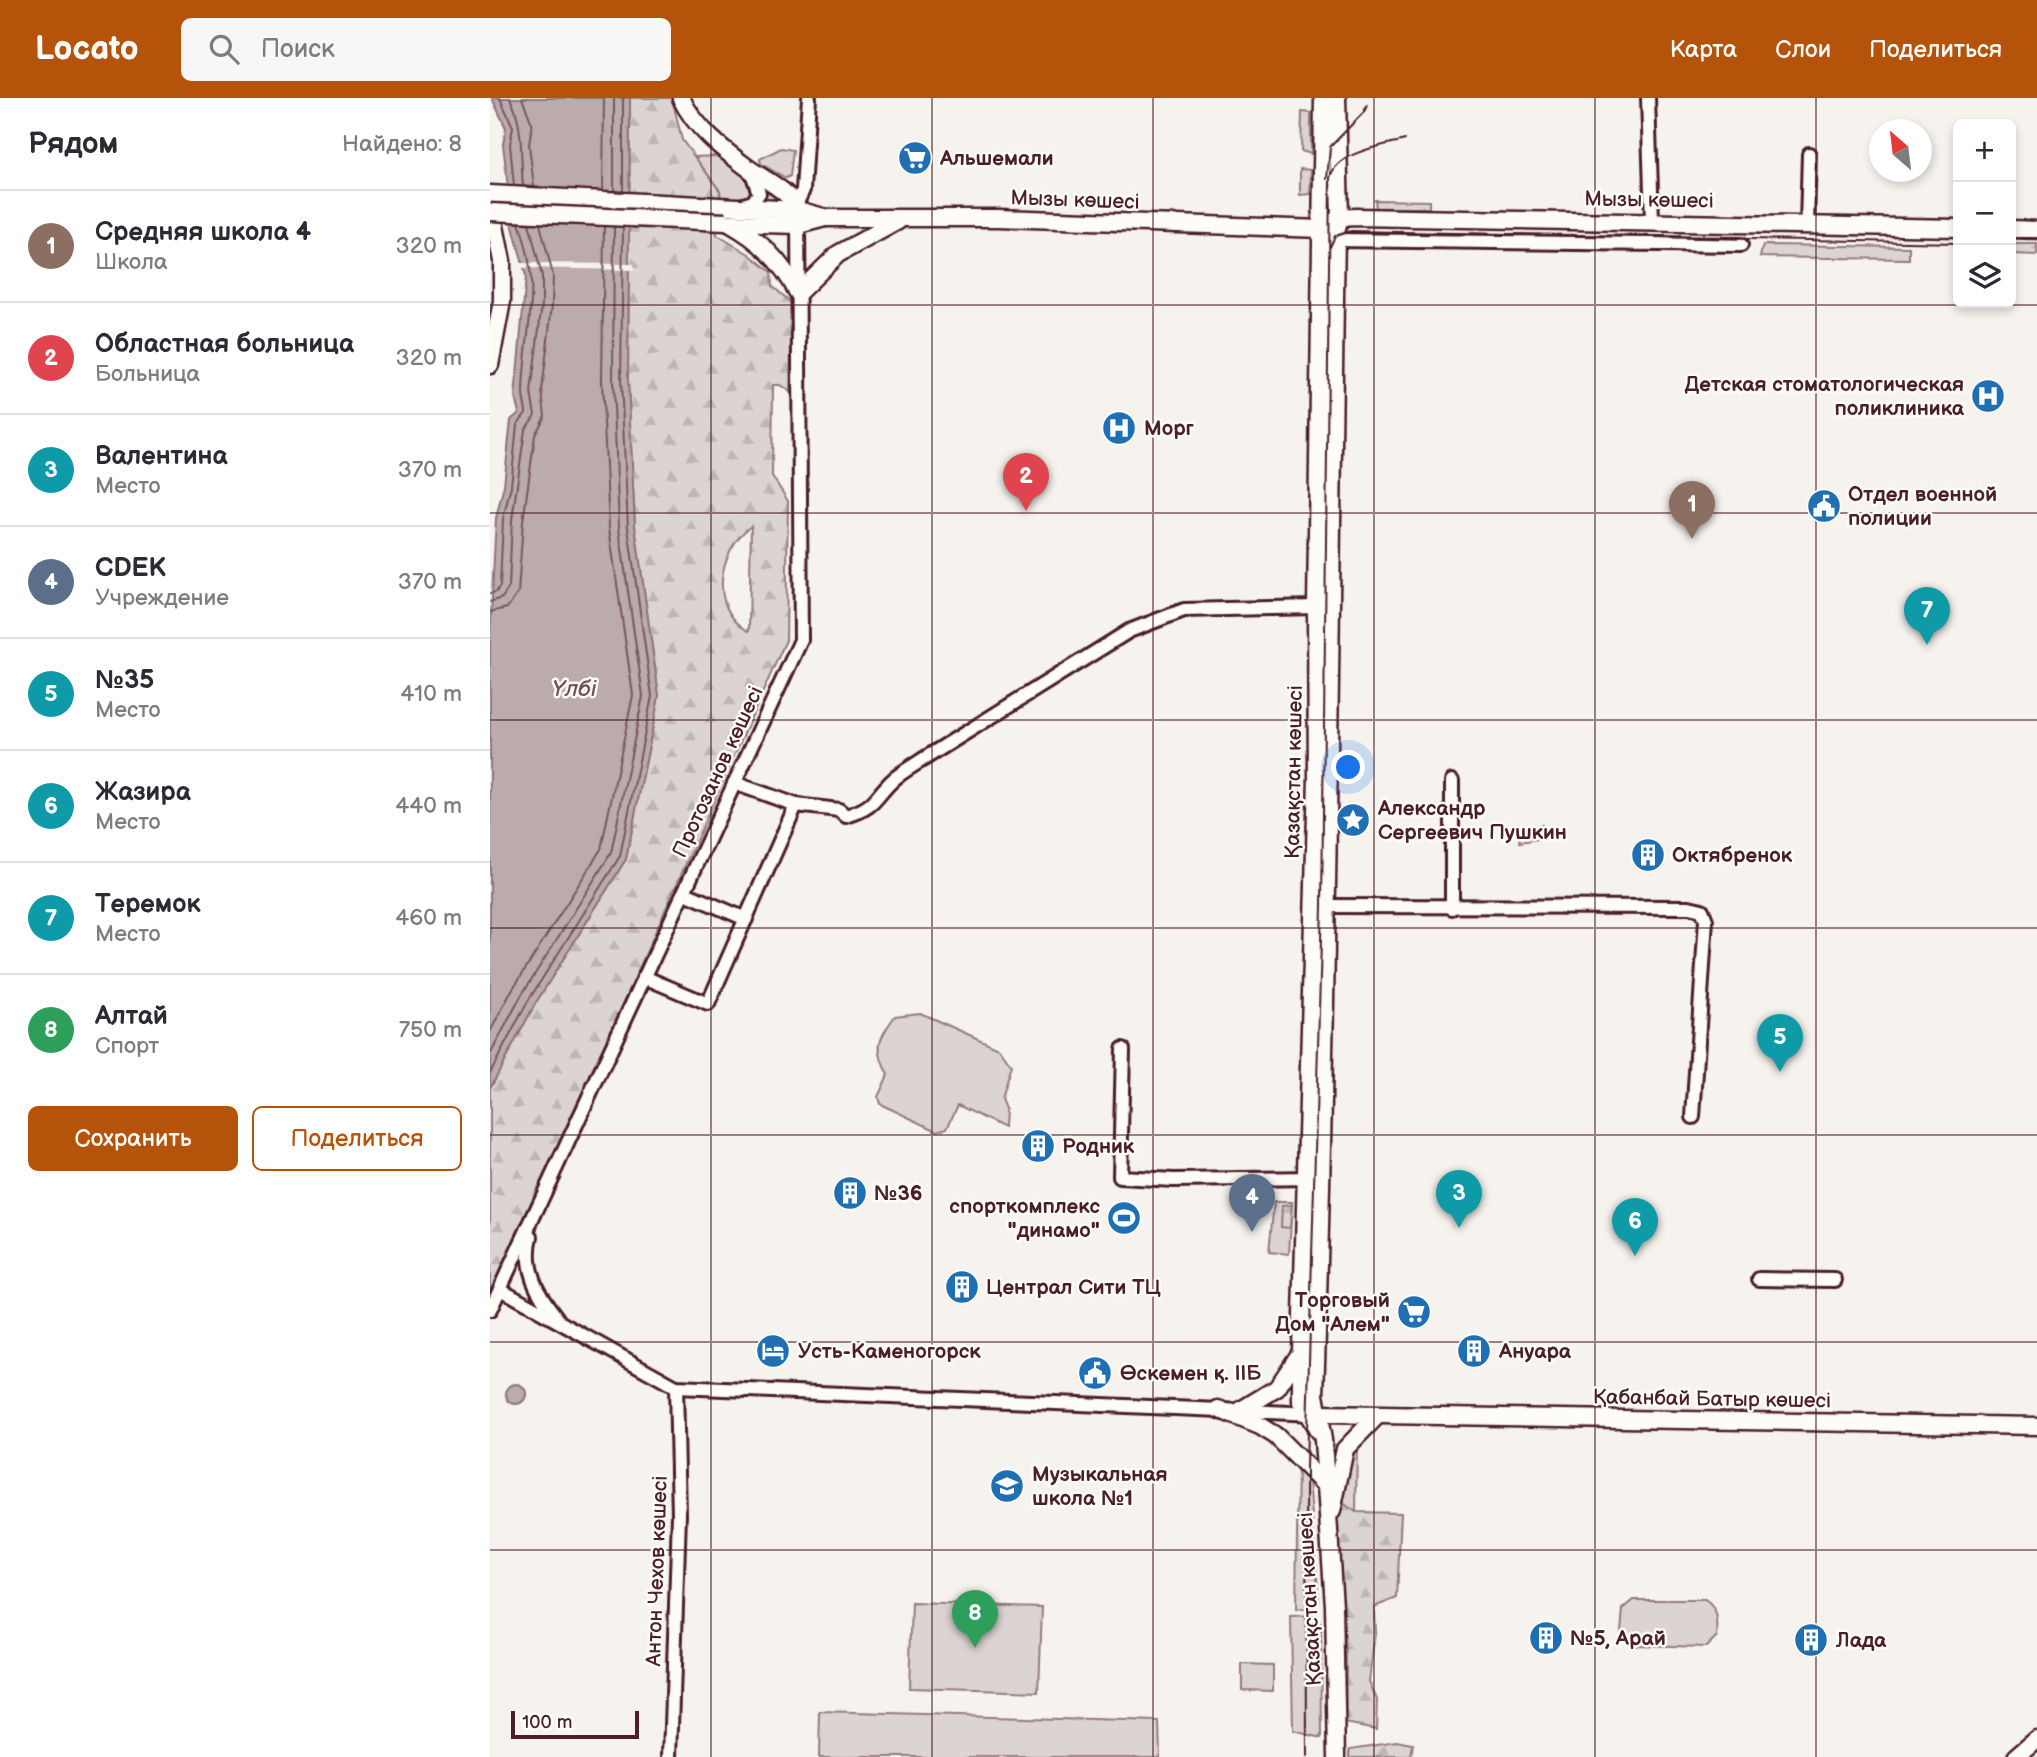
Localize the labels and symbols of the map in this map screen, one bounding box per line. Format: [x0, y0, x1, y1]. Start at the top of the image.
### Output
north arrow [1869, 119, 1932, 182]
supermarket icon: Альшемали [896, 139, 934, 177]
place label: Альшемали [939, 146, 1054, 171]
street label: Мызы көшесі [1010, 185, 1140, 215]
street label: Мызы көшесі [1584, 186, 1714, 214]
place label: Детская стоматологическая поликлиника [1684, 372, 1965, 421]
hospital icon: Детская стоматологическая поликлиника [1969, 377, 2007, 415]
hospital icon: Морг [1100, 409, 1138, 447]
place label: Морг [1144, 416, 1195, 441]
pin: 2 [1003, 453, 1049, 511]
pin: 1 [1669, 481, 1715, 539]
place label: Отдел военной полиции [1848, 482, 1997, 531]
public building icon: Отдел военной полиции [1805, 487, 1843, 525]
pin: 7 [1904, 587, 1950, 645]
water label: Үлбі [552, 675, 597, 703]
street label: Протозанов көшесі [667, 682, 769, 862]
street label: Қазақстан көшесі [1280, 685, 1308, 859]
your location [1331, 750, 1365, 784]
place label: Александр Сергеевич Пушкин [1377, 796, 1567, 845]
place icon: Александр Сергеевич Пушкин [1334, 801, 1372, 839]
building icon: Октябренок [1629, 836, 1667, 874]
place label: Октябренок [1672, 843, 1793, 868]
pin: 5 [1757, 1014, 1803, 1072]
building icon: Родник [1019, 1127, 1057, 1165]
place label: Родник [1062, 1134, 1135, 1159]
pin: 3 [1436, 1170, 1482, 1228]
building icon: №36 [831, 1174, 869, 1212]
pin: 4 [1229, 1174, 1275, 1232]
place label: №36 [874, 1181, 922, 1206]
place label: спорткомплекс "динамо" [949, 1194, 1100, 1243]
pin: 6 [1612, 1198, 1658, 1256]
sports icon: спорткомплекс "динамо" [1105, 1199, 1143, 1237]
building icon: Централ Сити ТЦ [943, 1268, 981, 1306]
place label: Централ Сити ТЦ [986, 1275, 1162, 1300]
place label: Торговый Дом "Алем" [1275, 1288, 1390, 1337]
supermarket icon: Торговый Дом "Алем" [1395, 1293, 1433, 1331]
hotel icon: Усть-Каменогорск [754, 1332, 792, 1370]
building icon: Ануара [1455, 1332, 1493, 1370]
place label: Усть-Каменогорск [798, 1339, 981, 1364]
place label: Ануара [1498, 1339, 1572, 1364]
public building icon: Өскемен қ. ІІБ [1076, 1354, 1114, 1392]
place label: Өскемен қ. ІІБ [1120, 1361, 1261, 1386]
street label: Қабанбай Батыр көшесі [1593, 1384, 1831, 1414]
place label: Музыкальная школа №1 [1032, 1462, 1168, 1511]
school or university icon: Музыкальная школа №1 [988, 1467, 1026, 1505]
street label: Антон Чехов көшесі [641, 1475, 673, 1668]
street label: Қазақстан көшесі [1293, 1512, 1327, 1686]
pin: 8 [952, 1590, 998, 1648]
building icon: №5, Арай [1527, 1619, 1565, 1657]
building icon: Лада [1792, 1621, 1830, 1659]
place label: №5, Арай [1570, 1626, 1666, 1651]
place label: Лада [1835, 1628, 1887, 1653]
scale bar [511, 1708, 639, 1740]

